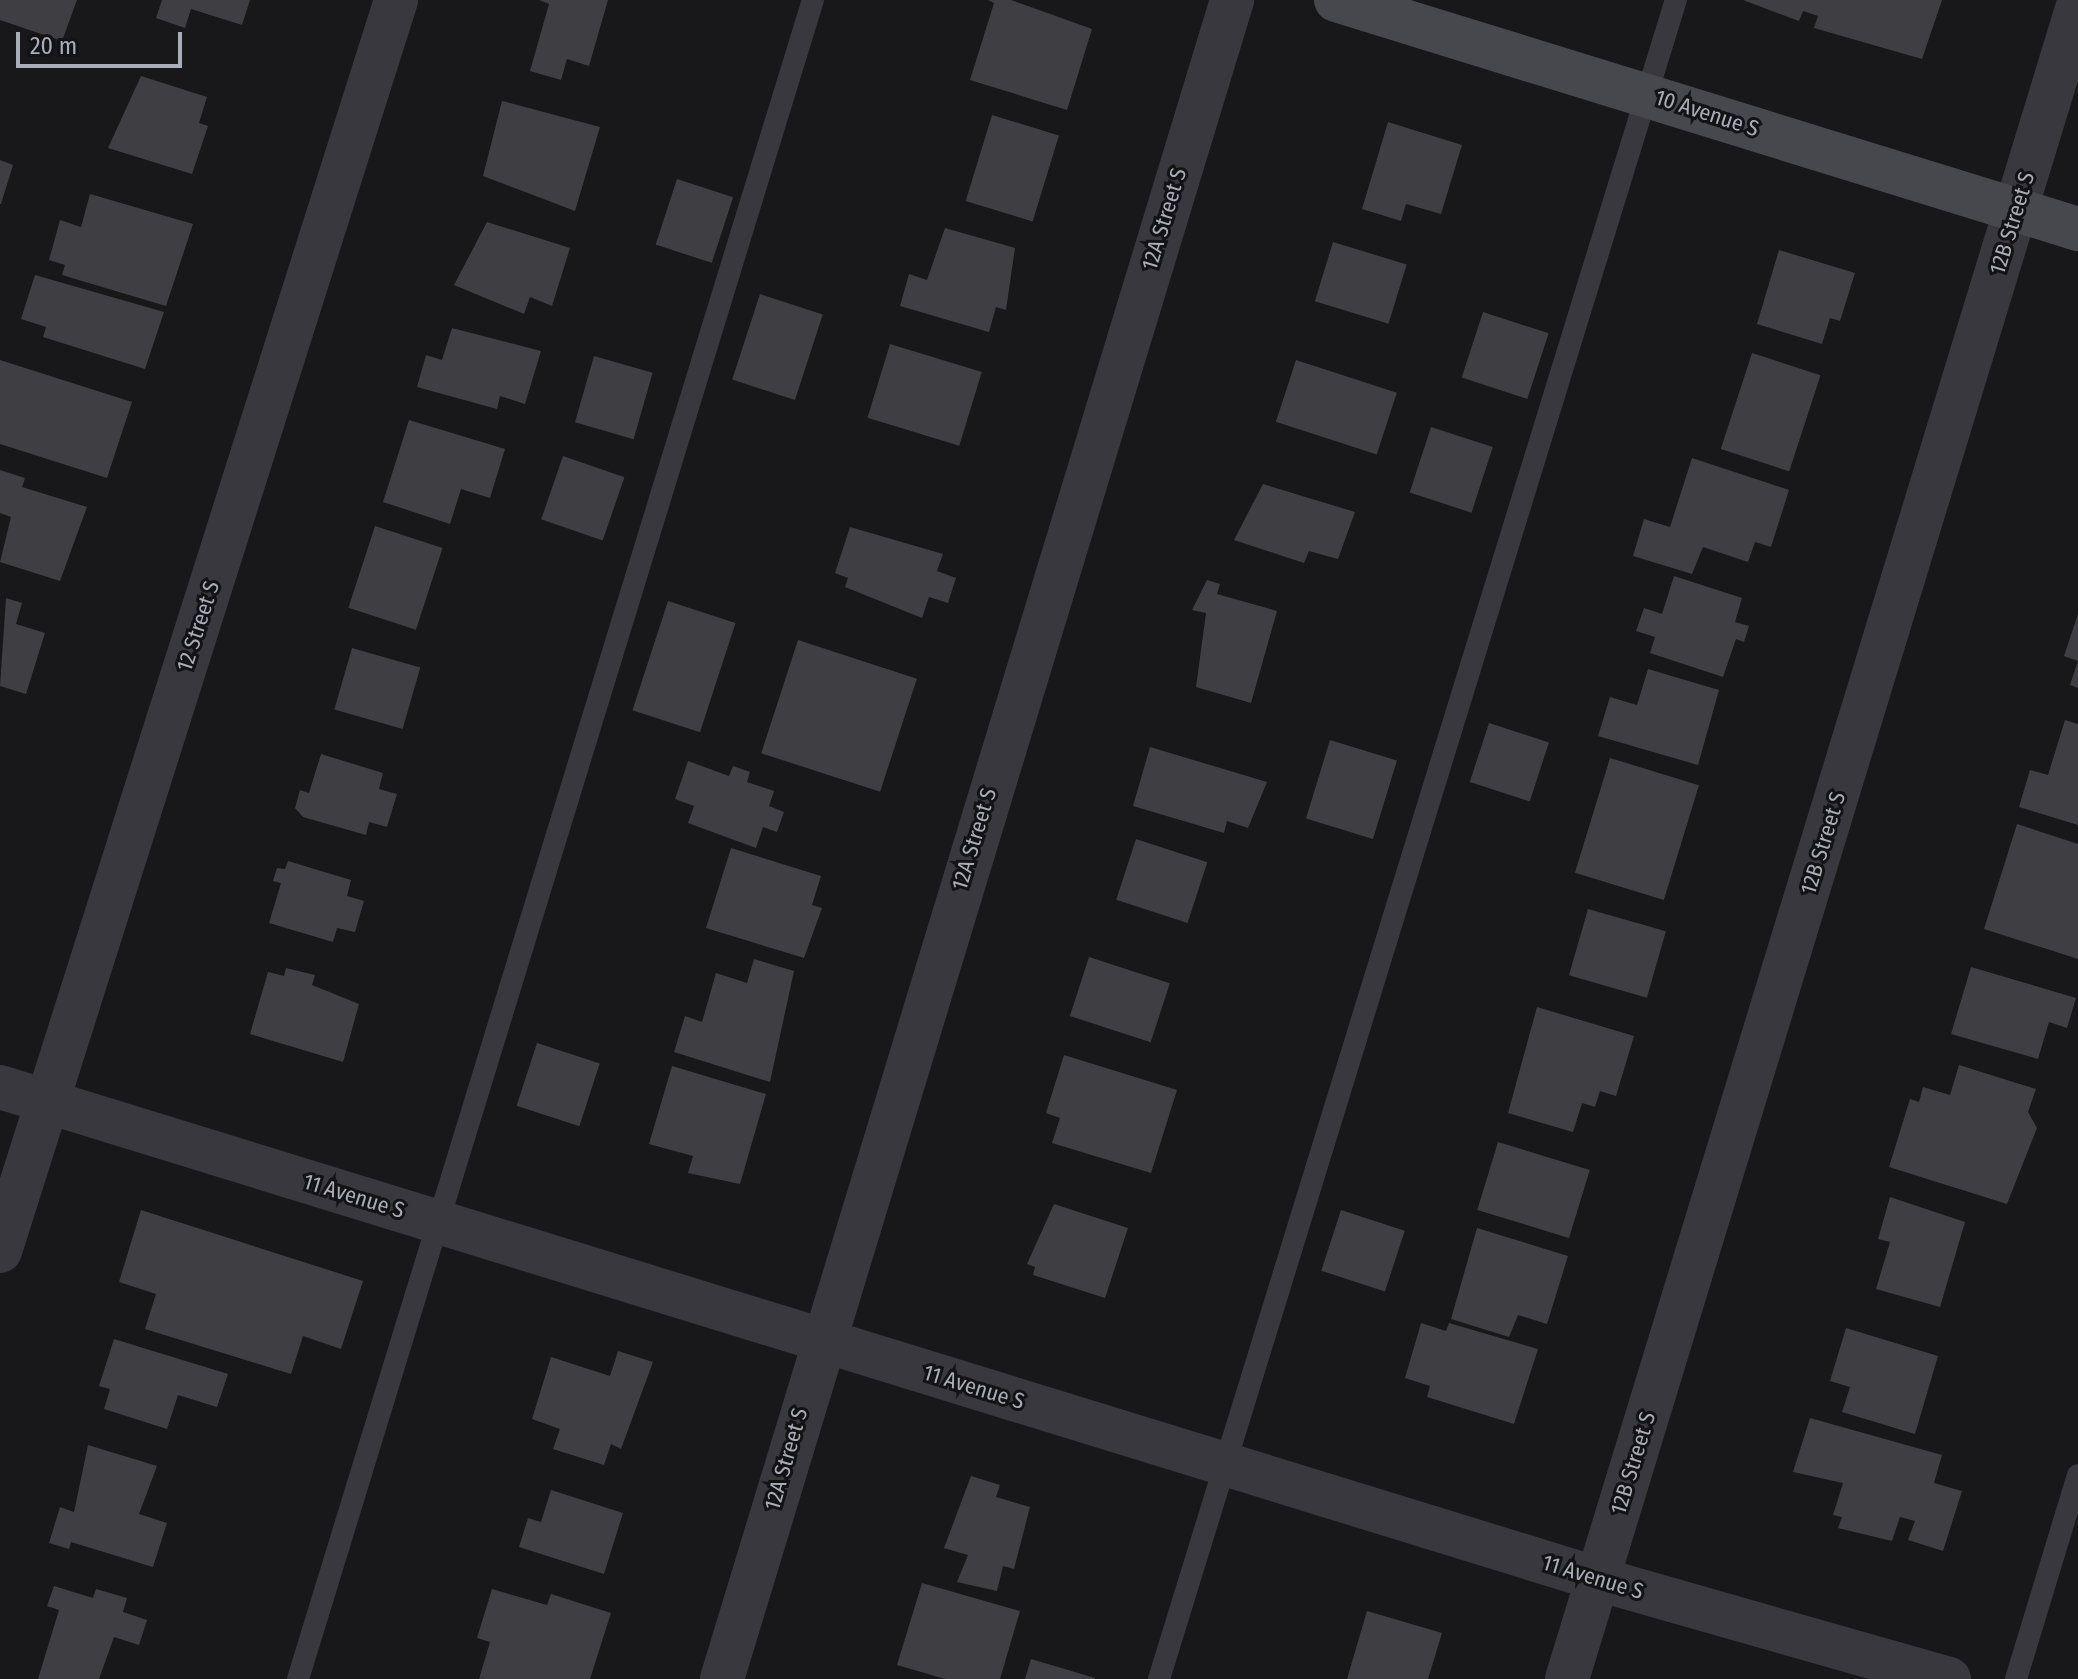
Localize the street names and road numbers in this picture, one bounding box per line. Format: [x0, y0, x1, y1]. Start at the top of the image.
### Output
street label: 10 Avenue S [1652, 84, 1762, 142]
street label: 12A Street S [1136, 165, 1192, 273]
street label: 12B Street S [1984, 169, 2040, 277]
street label: 12 Street S [171, 577, 225, 675]
street label: 12A Street S [946, 785, 1002, 893]
street label: 12B Street S [1795, 789, 1851, 897]
street label: 11 Avenue S [300, 1168, 408, 1224]
street label: 11 Avenue S [920, 1359, 1028, 1415]
street label: 12A Street S [759, 1405, 813, 1513]
street label: 12B Street S [1605, 1409, 1661, 1517]
street label: 11 Avenue S [1539, 1549, 1647, 1605]

